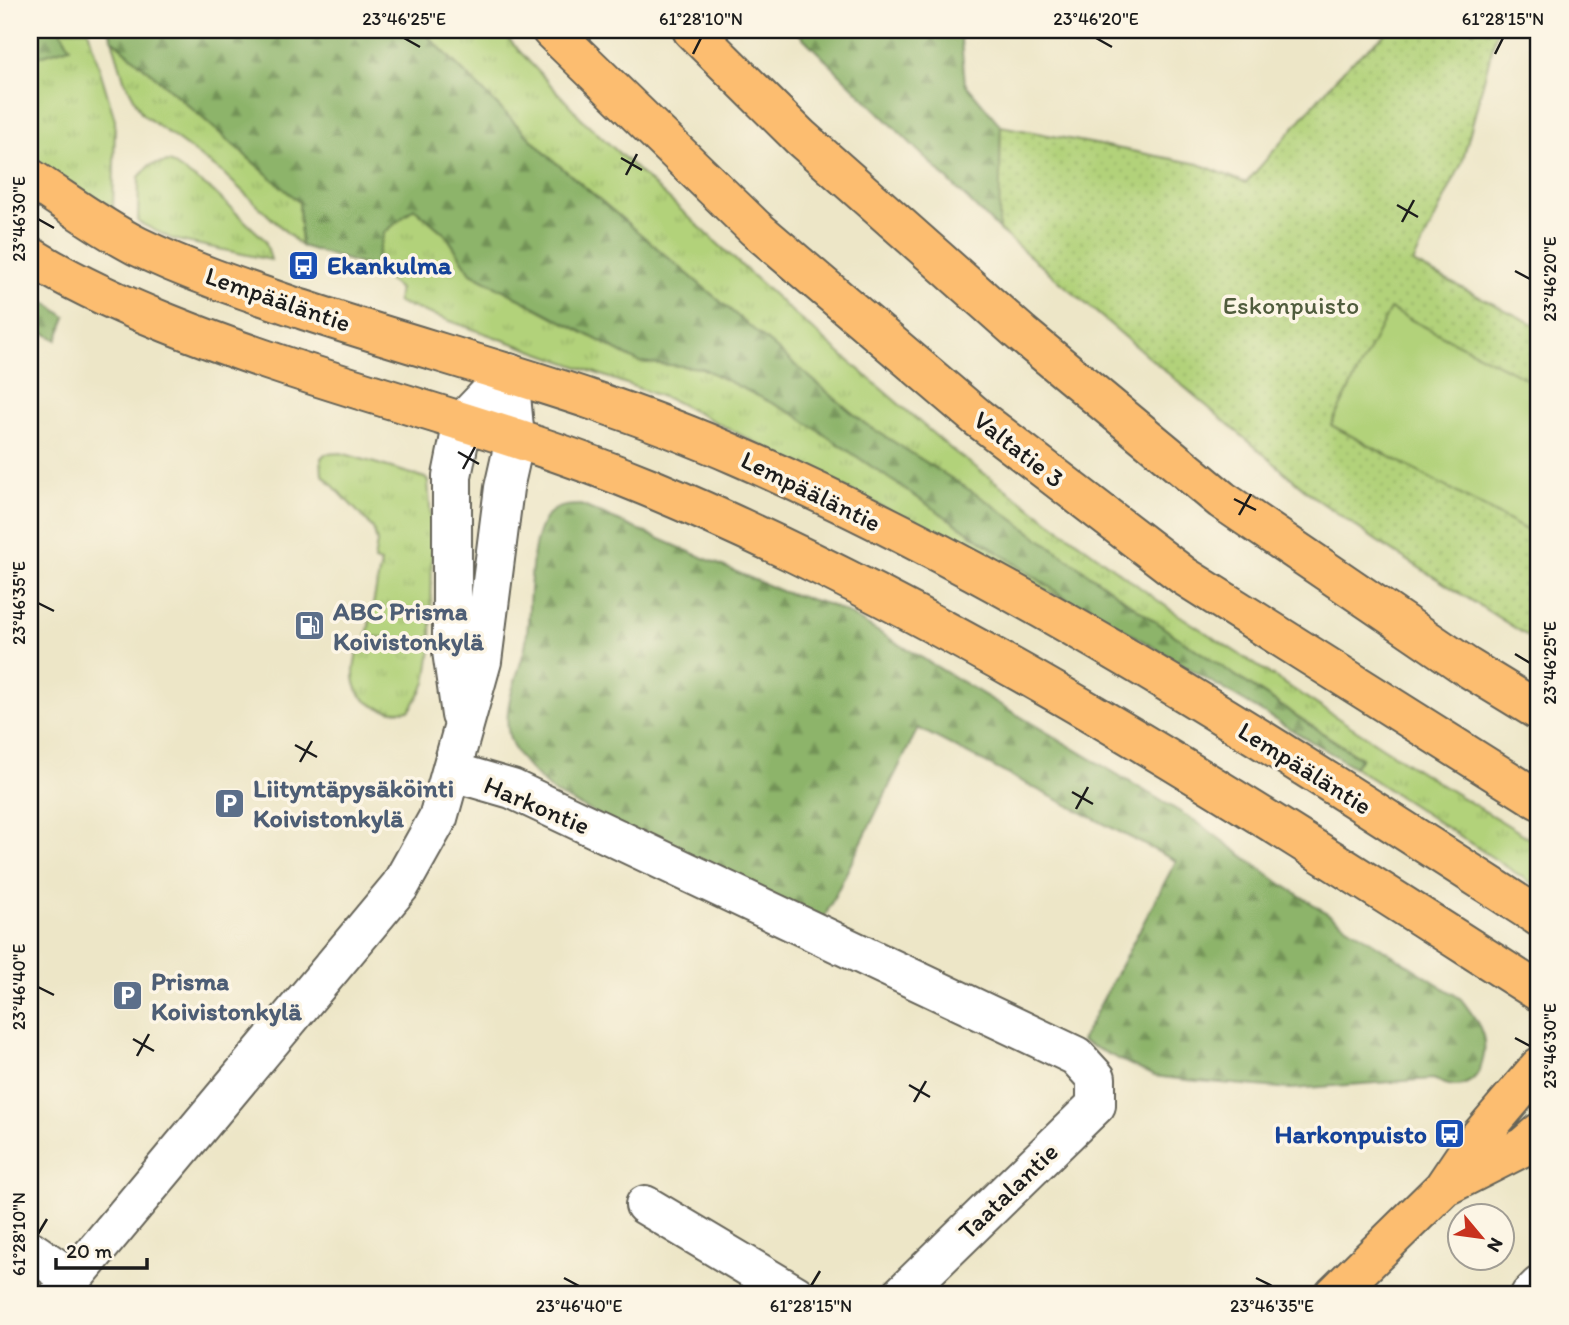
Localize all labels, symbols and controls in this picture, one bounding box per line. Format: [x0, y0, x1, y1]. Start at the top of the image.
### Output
text: 23°46'25"E [362, 8, 446, 30]
text: 61°28'10"N [659, 8, 743, 30]
text: 23°46'20"E [1053, 8, 1139, 30]
text: 61°28'15"N [1462, 8, 1544, 30]
text: 23°46'30"E [8, 176, 30, 262]
text: 23°46'20"E [1539, 236, 1561, 322]
bus stop icon: Ekankulma [287, 248, 321, 282]
place label: Ekankulma [327, 249, 452, 281]
street label: Lempääläntie [201, 259, 355, 339]
park label: Eskonpuisto [1223, 289, 1359, 321]
street label: Valtatie 3 [967, 404, 1071, 494]
street label: Lempääläntie [736, 443, 886, 539]
text: 23°46'35"E [8, 561, 30, 645]
place label: ABC Prisma Koivistonkylä [332, 595, 484, 657]
fuel station icon: ABC Prisma Koivistonkylä [293, 609, 327, 643]
text: 23°46'25"E [1539, 621, 1561, 705]
street label: Lempääläntie [1232, 714, 1378, 822]
street label: Harkontie [479, 768, 595, 842]
place label: Liityntäpysäköinti Koivistonkylä [253, 772, 454, 834]
parking icon: Liityntäpysäköinti Koivistonkylä [213, 786, 247, 820]
text: 23°46'40"E [8, 944, 30, 1030]
place label: Prisma Koivistonkylä [151, 965, 302, 1027]
parking icon: Prisma Koivistonkylä [111, 979, 145, 1013]
text: 23°46'30"E [1539, 1003, 1561, 1089]
bus stop icon: Harkonpuisto [1433, 1117, 1467, 1151]
place label: Harkonpuisto [1275, 1118, 1427, 1150]
street label: Taatalantie [951, 1136, 1065, 1246]
text: 61°28'10"N [8, 1192, 30, 1276]
north arrow [1446, 1202, 1516, 1272]
scale bar [56, 1227, 147, 1271]
text: N [1482, 1234, 1509, 1256]
text: 20 m [66, 1238, 113, 1263]
text: 23°46'40"E [536, 1295, 622, 1317]
text: 61°28'15"N [770, 1295, 852, 1317]
text: 23°46'35"E [1230, 1295, 1314, 1317]

